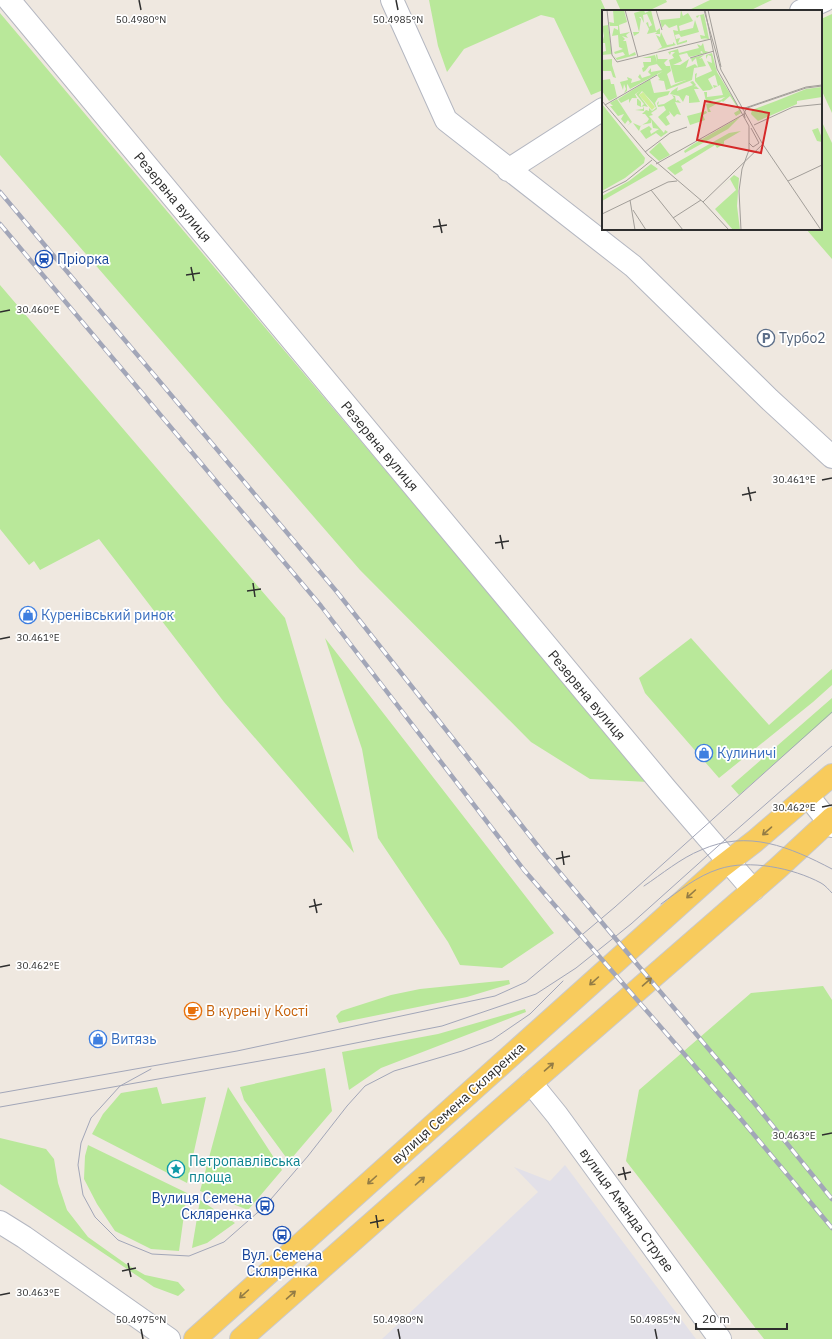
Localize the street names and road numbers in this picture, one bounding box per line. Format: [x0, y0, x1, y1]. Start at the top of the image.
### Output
street label: Резервна вулиця [130, 148, 216, 246]
street label: Резервна вулиця [337, 397, 423, 495]
street label: Резервна вулиця [544, 646, 630, 744]
street label: вулиця Семена Скляренка [388, 1038, 529, 1168]
street label: вулиця Аманда Струве [576, 1144, 678, 1276]

